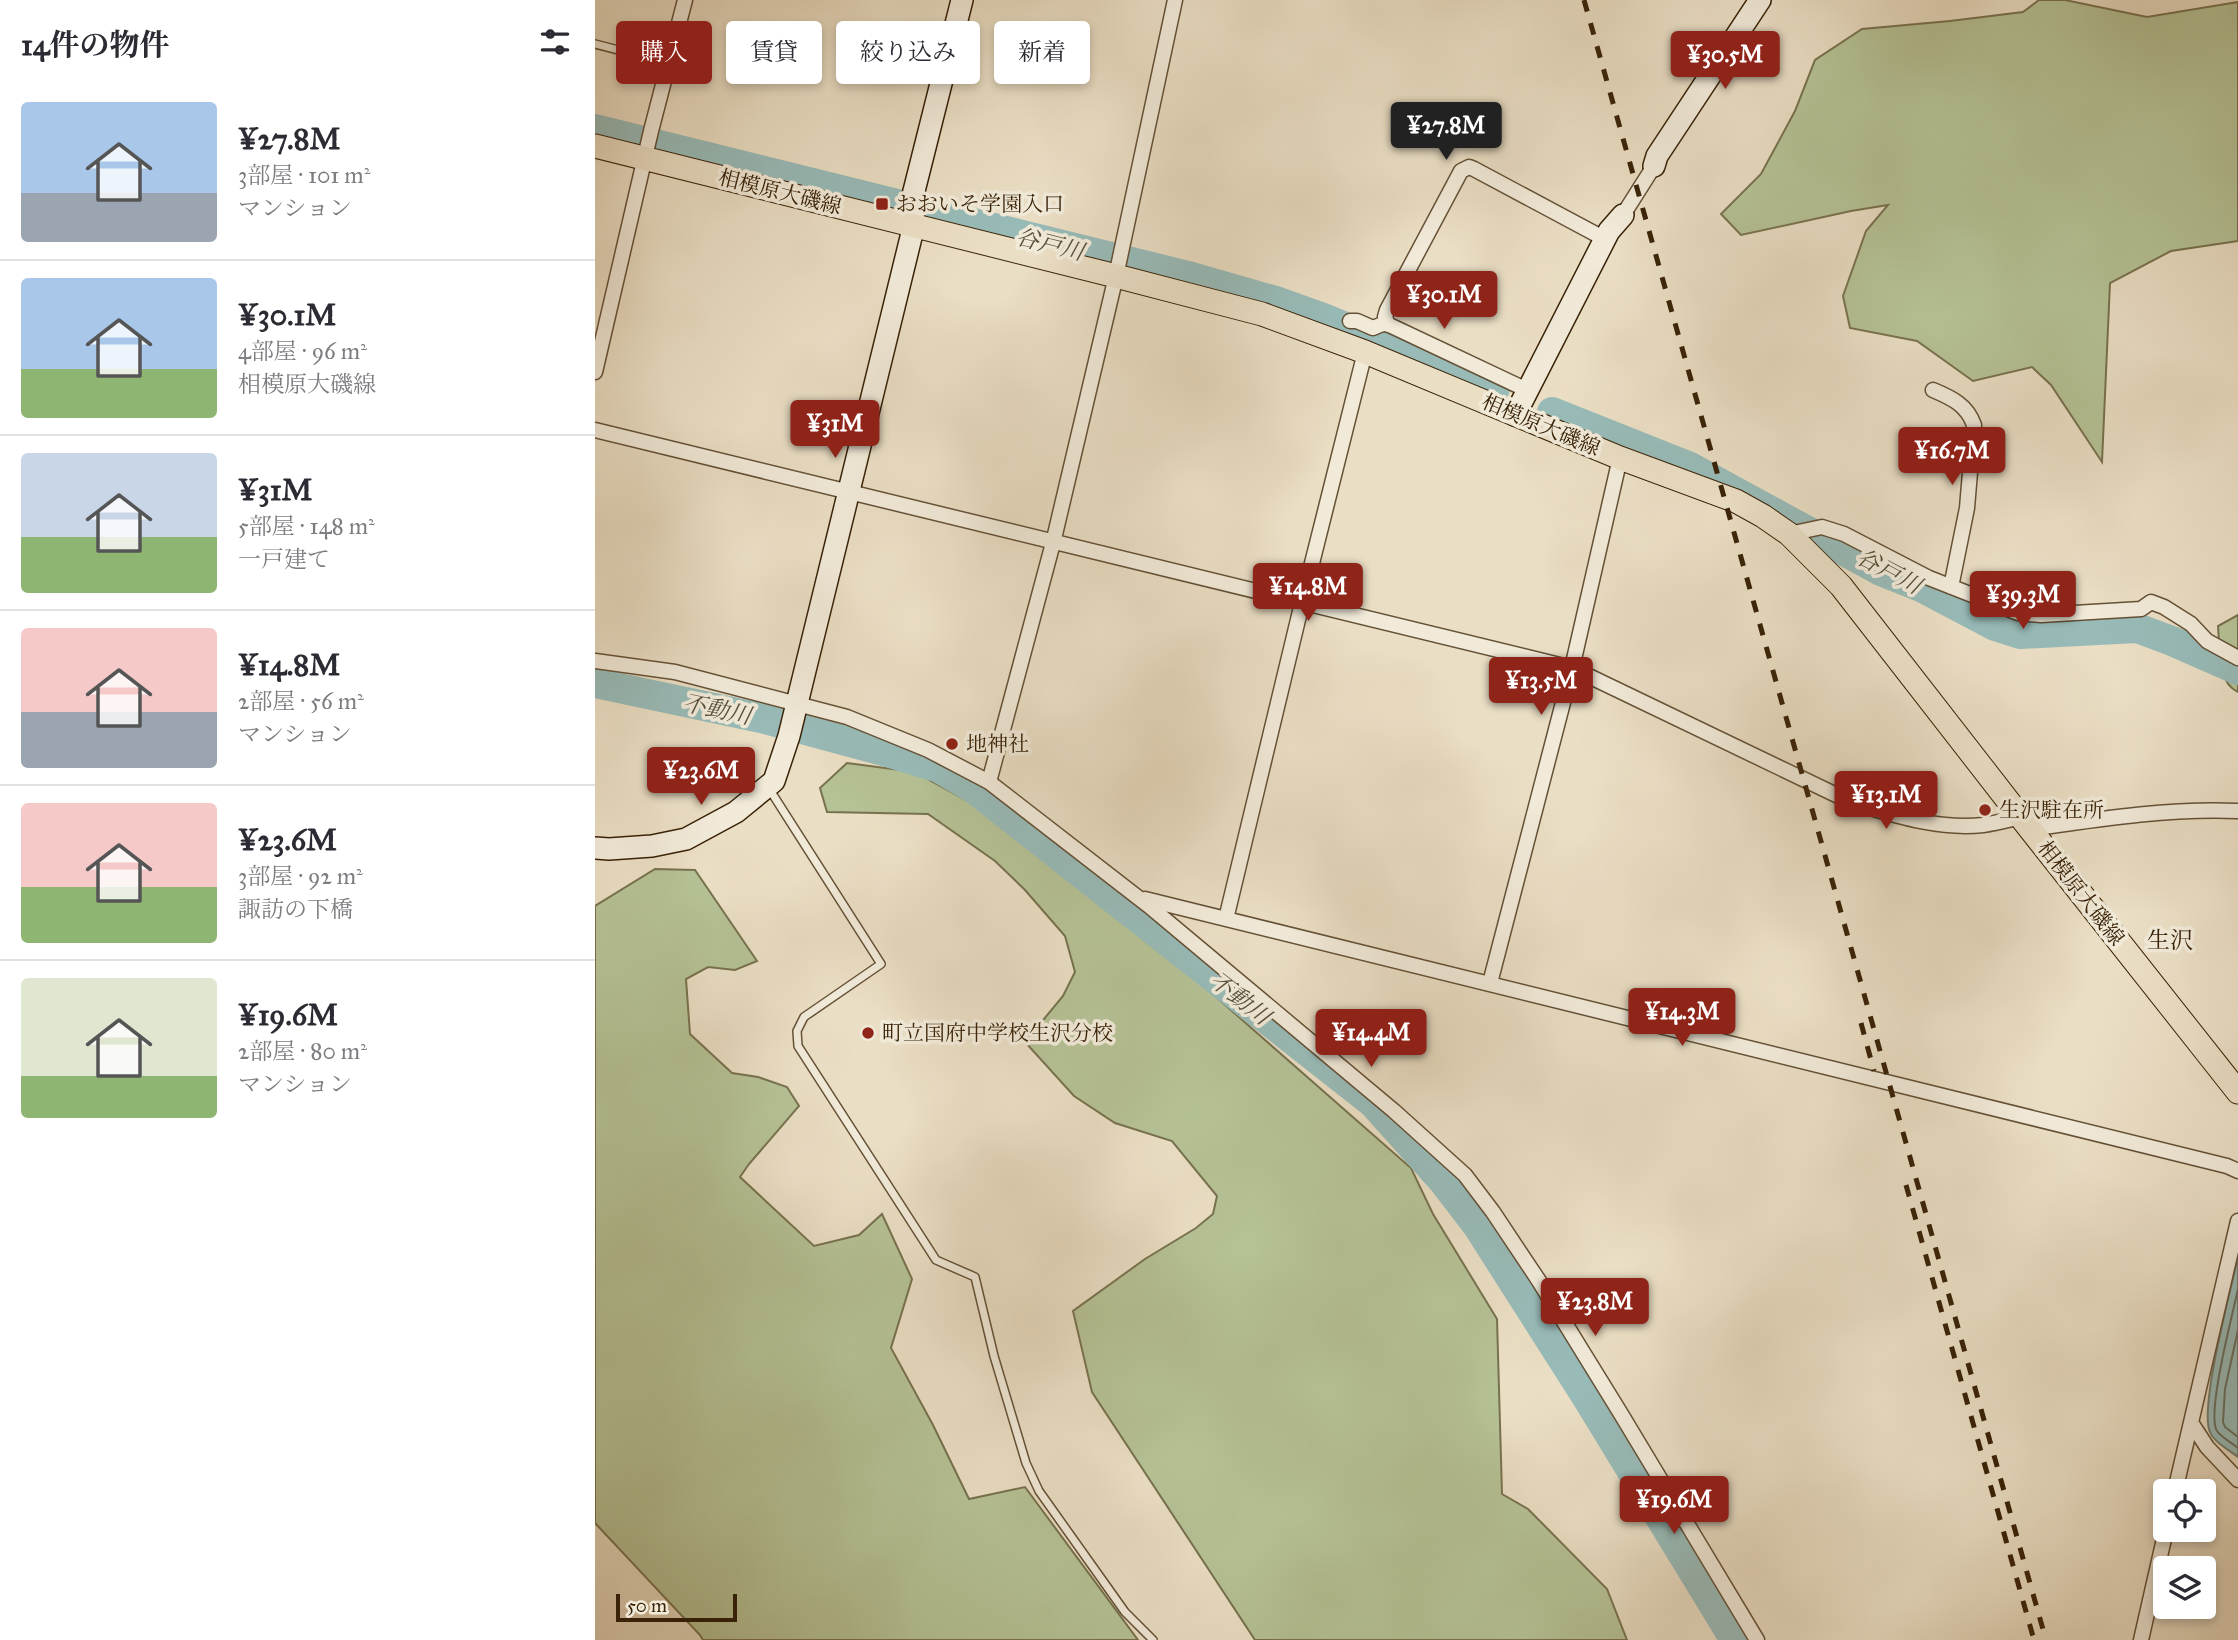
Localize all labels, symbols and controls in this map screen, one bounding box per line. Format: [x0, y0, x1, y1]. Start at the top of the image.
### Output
chip: 購入 [616, 21, 712, 84]
chip: 賃貸 [726, 21, 822, 84]
chip: 絞り込み [836, 21, 980, 84]
chip: 新着 [994, 21, 1090, 84]
icon: filters [536, 23, 574, 61]
text: 14件の物件 [21, 27, 170, 63]
pin: ¥30.5M [1668, 32, 1782, 91]
text: ¥30.5M [1687, 40, 1763, 68]
pin: ¥27.8M [1389, 102, 1503, 162]
text: ¥27.8M [1407, 111, 1485, 139]
text: ¥27.8M [238, 121, 340, 157]
icon: home [77, 130, 161, 214]
text: 3部屋 · 101 m² [238, 161, 370, 189]
street label: 相模原大磯線 [716, 164, 844, 220]
place label: おおいそ学園入口 [896, 191, 1064, 217]
text: マンション [238, 194, 352, 222]
marker: おおいそ学園入口 [874, 196, 890, 212]
water label: 谷戸川 [1013, 222, 1090, 267]
pin: ¥30.1M [1387, 272, 1501, 331]
text: ¥30.1M [1406, 280, 1482, 308]
text: ¥30.1M [238, 297, 336, 333]
icon: home [77, 306, 161, 390]
text: 4部屋 · 96 m² [238, 337, 367, 365]
text: 相模原大磯線 [238, 370, 376, 398]
street label: 相模原大磯線 [1478, 388, 1604, 462]
pin: ¥31M [794, 400, 876, 460]
text: ¥31M [806, 409, 864, 437]
pin: ¥16.7M [1895, 428, 2009, 487]
text: ¥16.7M [1914, 436, 1990, 464]
text: ¥31M [238, 472, 312, 508]
icon: home [77, 481, 161, 565]
text: 5部屋 · 148 m² [238, 512, 375, 540]
water label: 谷戸川 [1852, 542, 1929, 601]
text: 一戸建て [238, 545, 330, 573]
pin: ¥14.8M [1251, 564, 1365, 623]
text: ¥14.8M [1269, 572, 1347, 600]
pin: ¥39.3M [1966, 572, 2080, 631]
text: ¥39.3M [1986, 580, 2060, 608]
text: ¥14.8M [238, 647, 340, 683]
icon: home [77, 656, 161, 740]
pin: ¥13.5M [1484, 658, 1598, 717]
text: ¥13.5M [1505, 666, 1577, 694]
text: 2部屋 · 56 m² [238, 687, 364, 715]
water label: 不動川 [680, 688, 757, 730]
text: マンション [238, 720, 352, 748]
place label: 地神社 [966, 731, 1029, 757]
marker: 地神社 [944, 736, 960, 752]
pin: ¥23.6M [644, 748, 758, 807]
text: ¥23.6M [663, 756, 739, 784]
pin: ¥13.1M [1829, 772, 1943, 831]
text: ¥13.1M [1851, 780, 1921, 808]
place label: 生沢駐在所 [1999, 797, 2104, 823]
marker: 生沢駐在所 [1977, 802, 1993, 818]
text: ¥23.6M [238, 822, 337, 858]
icon: home [77, 831, 161, 915]
street label: 相模原大磯線 [2032, 835, 2130, 951]
text: 3部屋 · 92 m² [238, 862, 363, 890]
text: 諏訪の下橋 [238, 895, 353, 923]
district label: 生沢 [2147, 926, 2193, 954]
water label: 不動川 [1204, 966, 1278, 1032]
pin: ¥14.3M [1625, 988, 1739, 1048]
text: ¥19.6M [238, 997, 338, 1033]
text: ¥14.3M [1644, 997, 1720, 1025]
icon: home [77, 1006, 161, 1090]
pin: ¥14.4M [1314, 1010, 1428, 1069]
text: ¥14.4M [1331, 1018, 1411, 1046]
place label: 町立国府中学校生沢分校 [882, 1020, 1113, 1046]
marker: 町立国府中学校生沢分校 [860, 1025, 876, 1041]
text: 2部屋 · 80 m² [238, 1037, 367, 1065]
text: マンション [238, 1070, 352, 1098]
pin: ¥23.8M [1538, 1278, 1652, 1338]
text: ¥23.8M [1557, 1287, 1633, 1315]
pin: ¥19.6M [1617, 1476, 1731, 1536]
map controls [2153, 1479, 2216, 1619]
button: locate [2153, 1479, 2216, 1542]
text: ¥19.6M [1636, 1485, 1712, 1513]
button: layers [2153, 1556, 2216, 1619]
scale bar [616, 1591, 737, 1623]
text: 50 m [627, 1594, 667, 1617]

